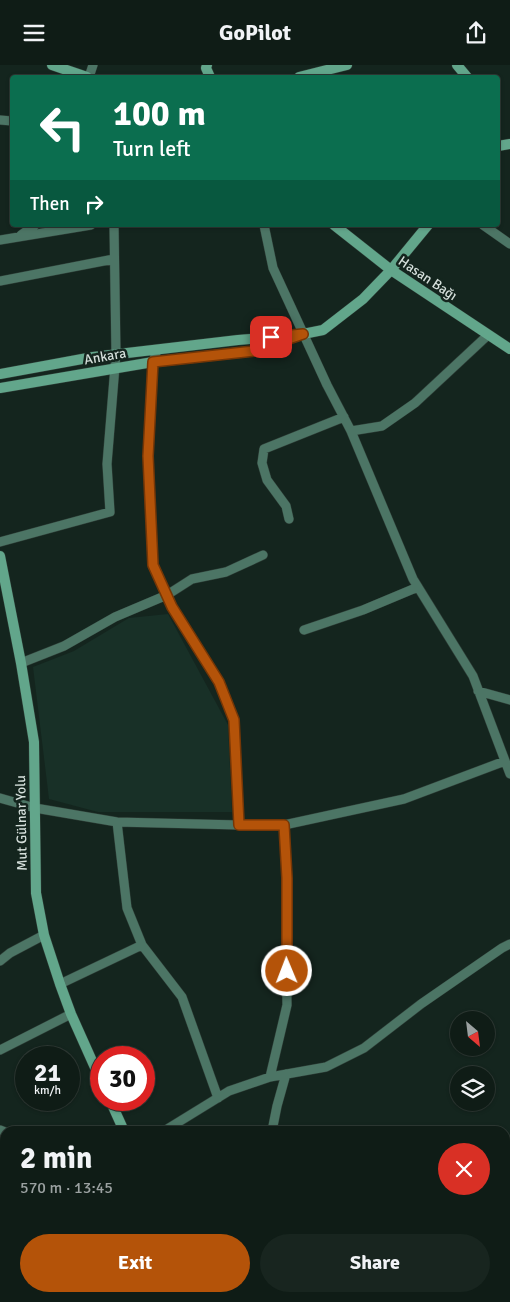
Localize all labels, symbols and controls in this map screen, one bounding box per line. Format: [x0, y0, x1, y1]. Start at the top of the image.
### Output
icon: menu [20, 19, 48, 47]
text: GoPilot [219, 19, 291, 46]
icon: share [462, 19, 490, 47]
text: 100 m [113, 92, 206, 135]
icon: left [30, 95, 95, 160]
text: Turn left [113, 135, 191, 162]
icon: right [80, 190, 108, 218]
text: Then [30, 192, 70, 216]
street label: Hasan Bağı [395, 253, 460, 304]
pin [250, 316, 292, 358]
icon: arrive [257, 323, 285, 351]
street label: Ankara [83, 344, 127, 369]
street label: Mut Gülnar Yolu [12, 775, 31, 871]
position arrow [260, 944, 312, 996]
north arrow [450, 1011, 495, 1056]
map controls [450, 1011, 495, 1111]
speed limit sign: 30 [90, 1046, 155, 1111]
text: 21 [34, 1057, 61, 1088]
button: layers [450, 1066, 495, 1111]
text: km/h [34, 1083, 61, 1098]
text: 2 min [20, 1140, 92, 1177]
button: close [438, 1143, 490, 1195]
text: 570 m · 13:45 [20, 1178, 113, 1198]
button: Exit [20, 1234, 250, 1292]
button: Share [260, 1234, 490, 1292]

